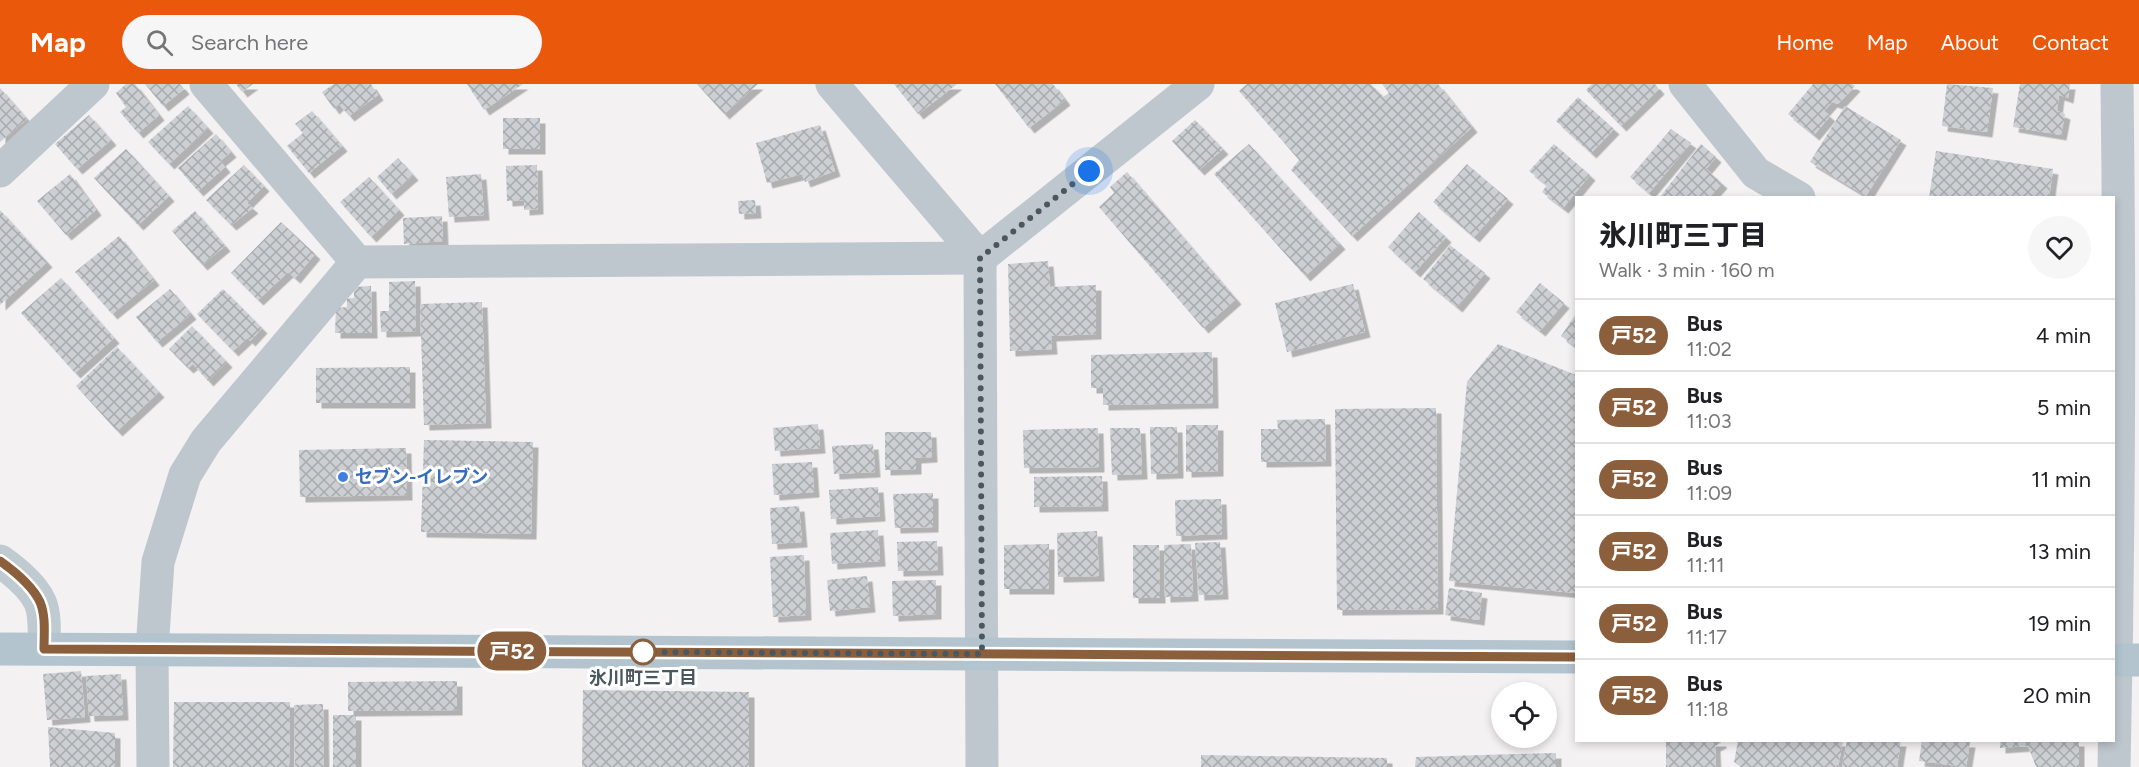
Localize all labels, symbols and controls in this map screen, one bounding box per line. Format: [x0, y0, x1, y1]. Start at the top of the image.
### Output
search box [122, 15, 542, 69]
text: Map [30, 25, 86, 59]
icon: search [143, 26, 176, 59]
text: Search here [191, 29, 308, 56]
text: Home [1777, 30, 1834, 55]
text: Map [1867, 30, 1908, 55]
text: About [1941, 30, 1999, 55]
text: Contact [2032, 30, 2109, 55]
your location [1074, 156, 1104, 186]
button: heart [2028, 216, 2091, 279]
text: 氷川町三丁目 [1599, 218, 1767, 252]
text: Walk · 3 min · 160 m [1599, 258, 1775, 282]
text: Bus [1686, 310, 1723, 337]
text: 4 min [2036, 322, 2091, 349]
text: 戸52 [1611, 323, 1656, 348]
text: 11:02 [1686, 337, 1732, 361]
text: Bus [1686, 382, 1723, 409]
text: 5 min [2037, 394, 2091, 421]
text: 戸52 [1611, 395, 1656, 420]
text: 11:03 [1686, 409, 1732, 433]
text: Bus [1686, 454, 1723, 481]
place label: セブン-イレブン [355, 466, 488, 488]
text: 11 min [2031, 466, 2091, 493]
text: 戸52 [1611, 467, 1656, 492]
marker: セブン-イレブン [336, 470, 350, 484]
text: 11:09 [1686, 481, 1732, 505]
text: Bus [1686, 526, 1723, 553]
text: 13 min [2028, 538, 2091, 565]
text: 戸52 [1611, 539, 1656, 564]
text: 11:11 [1686, 553, 1724, 577]
text: Bus [1686, 598, 1723, 625]
text: 19 min [2028, 610, 2091, 637]
text: 戸52 [1611, 611, 1656, 636]
text: 11:17 [1686, 625, 1727, 649]
line badge: 戸52 [478, 632, 546, 670]
text: 戸52 [489, 639, 535, 664]
marker: 氷川町三丁目 [630, 639, 656, 665]
place label: 氷川町三丁目 [589, 667, 697, 689]
text: Bus [1686, 670, 1723, 697]
map controls [1491, 682, 1557, 748]
button: locate [1491, 682, 1557, 748]
text: 20 min [2023, 682, 2091, 709]
text: 戸52 [1611, 683, 1656, 708]
text: 11:18 [1686, 697, 1729, 721]

